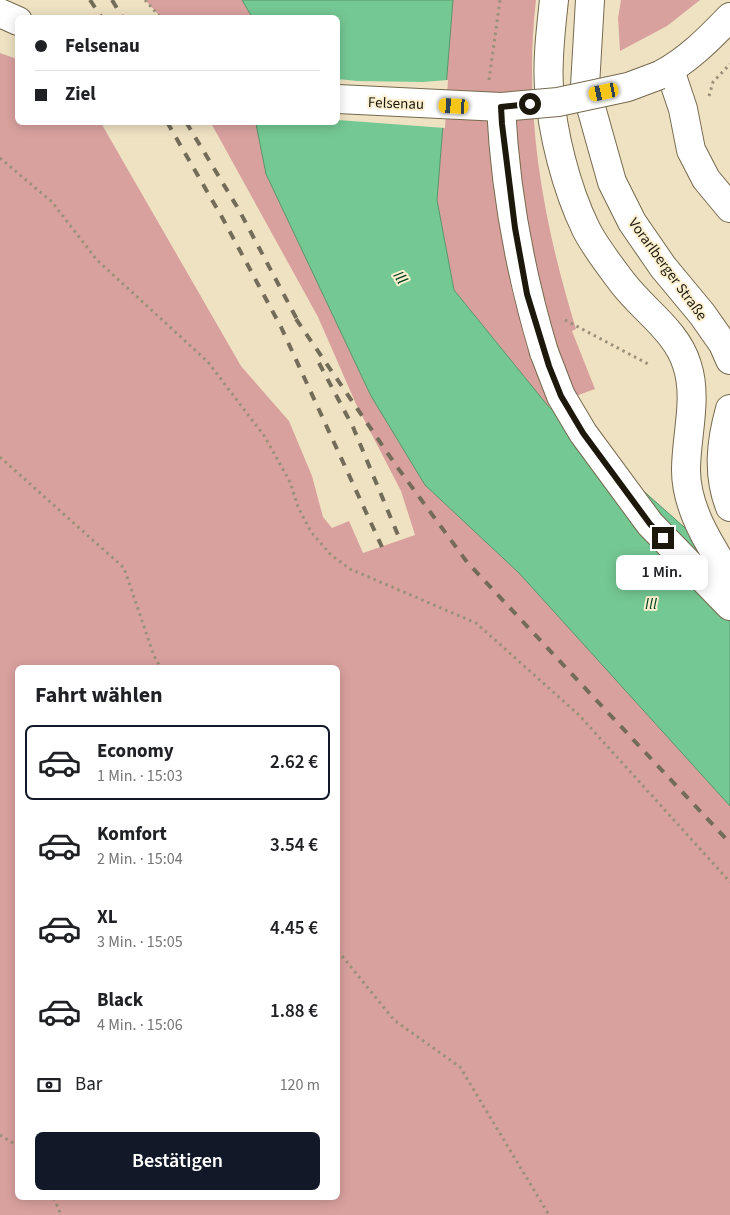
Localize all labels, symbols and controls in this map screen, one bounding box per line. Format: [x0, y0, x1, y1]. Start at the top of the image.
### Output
text: Felsenau [65, 33, 140, 60]
text: Ziel [65, 81, 96, 108]
car [587, 82, 620, 102]
street label: Felsenau [368, 92, 424, 115]
route start [519, 93, 541, 115]
car [438, 98, 469, 114]
street label: Vorarlberger Straße [623, 214, 712, 325]
water label: Ill [388, 267, 413, 289]
route end [652, 527, 674, 549]
callout: 1 Min. [617, 556, 709, 590]
text: 1 Min. [642, 561, 682, 583]
water label: Ill [645, 593, 657, 615]
text: Fahrt wählen [35, 679, 163, 711]
text: Economy [97, 738, 174, 765]
icon: car [37, 740, 82, 785]
text: 2.62 € [270, 749, 318, 776]
text: 1 Min. · 15:03 [97, 765, 183, 787]
text: Komfort [97, 821, 167, 848]
icon: car [37, 823, 82, 868]
text: 3.54 € [270, 832, 318, 859]
text: 2 Min. · 15:04 [97, 848, 183, 870]
text: XL [97, 904, 118, 931]
icon: car [37, 906, 82, 951]
text: 4.45 € [270, 915, 318, 942]
text: 3 Min. · 15:05 [97, 931, 183, 953]
text: Black [97, 987, 143, 1014]
icon: car [37, 989, 82, 1034]
text: 1.88 € [270, 998, 318, 1025]
text: 4 Min. · 15:06 [97, 1014, 183, 1036]
icon: cash [35, 1071, 63, 1099]
text: Bar [75, 1071, 102, 1098]
text: 120 m [280, 1074, 320, 1096]
button: Bestätigen [35, 1132, 320, 1190]

